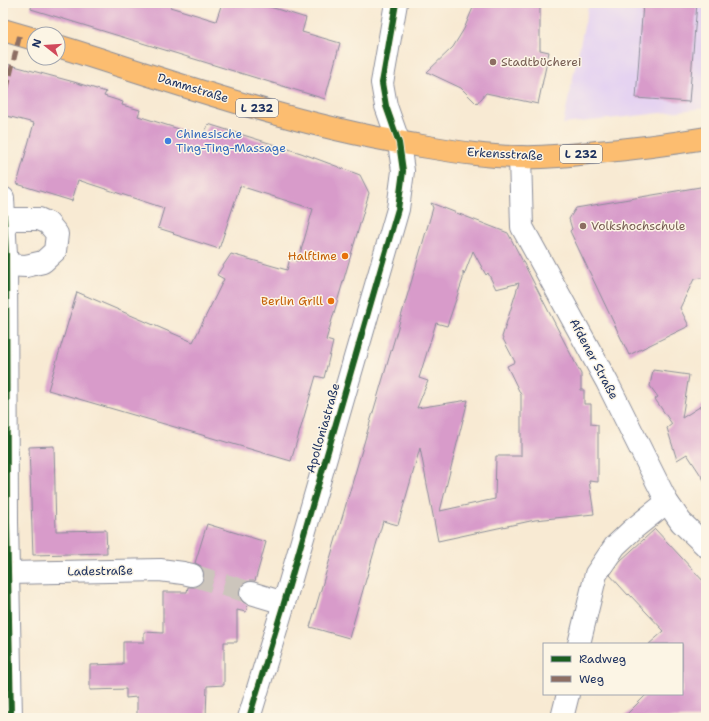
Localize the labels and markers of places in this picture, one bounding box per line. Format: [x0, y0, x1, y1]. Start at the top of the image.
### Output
place label: Stadtbücherei [501, 54, 581, 70]
marker: Stadtbücherei [488, 57, 498, 67]
place label: Chinesische Ting-Ting-Massage [176, 126, 286, 156]
marker: Chinesische Ting-Ting-Massage [163, 136, 173, 146]
place label: Volkshochschule [591, 218, 686, 234]
marker: Volkshochschule [578, 221, 588, 231]
place label: Halftime [288, 248, 337, 264]
marker: Halftime [340, 251, 350, 261]
place label: Berlin Grill [261, 293, 323, 309]
marker: Berlin Grill [326, 296, 336, 306]

